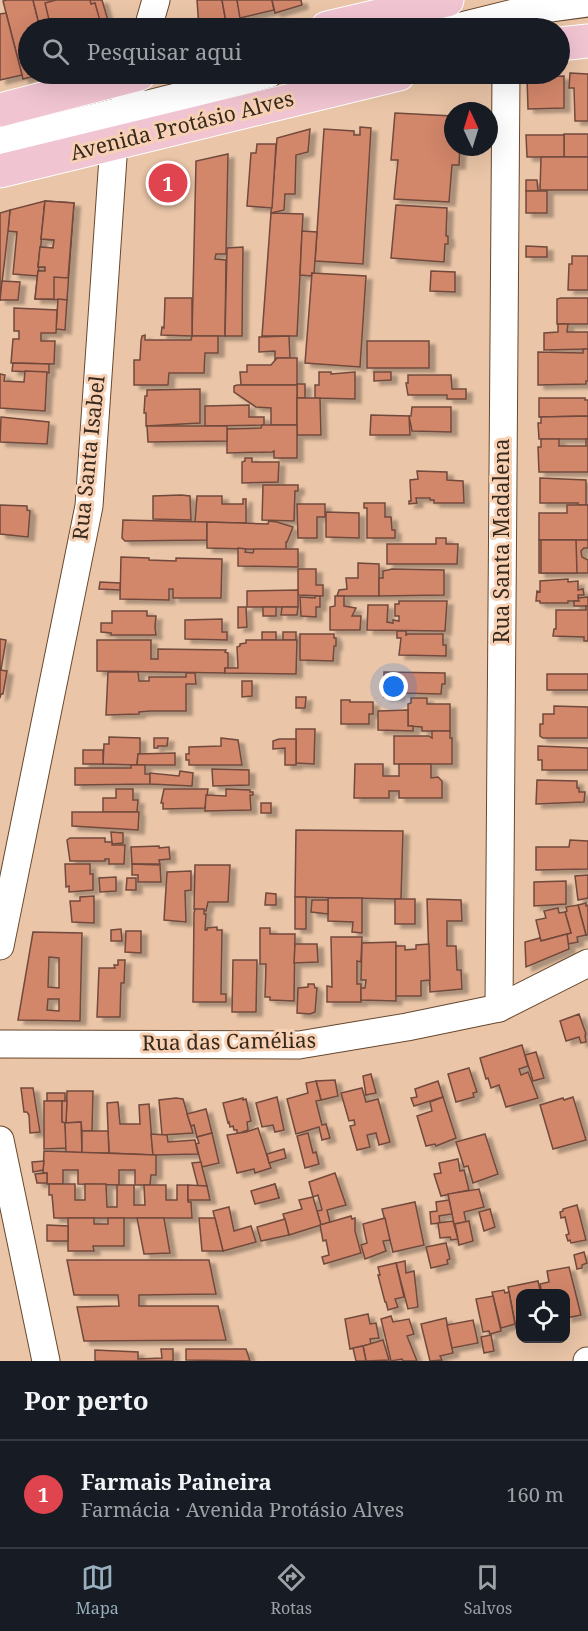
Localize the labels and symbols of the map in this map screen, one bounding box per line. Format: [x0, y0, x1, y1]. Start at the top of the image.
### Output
street label: Avenida Protásio Alves [67, 84, 296, 166]
north arrow [444, 102, 498, 156]
pin: 1 [148, 160, 188, 206]
street label: Rua Santa Isabel [65, 374, 111, 542]
street label: Rua Santa Madalena [487, 438, 515, 644]
your location [379, 672, 408, 701]
street label: Rua das Camélias [142, 1025, 316, 1057]

